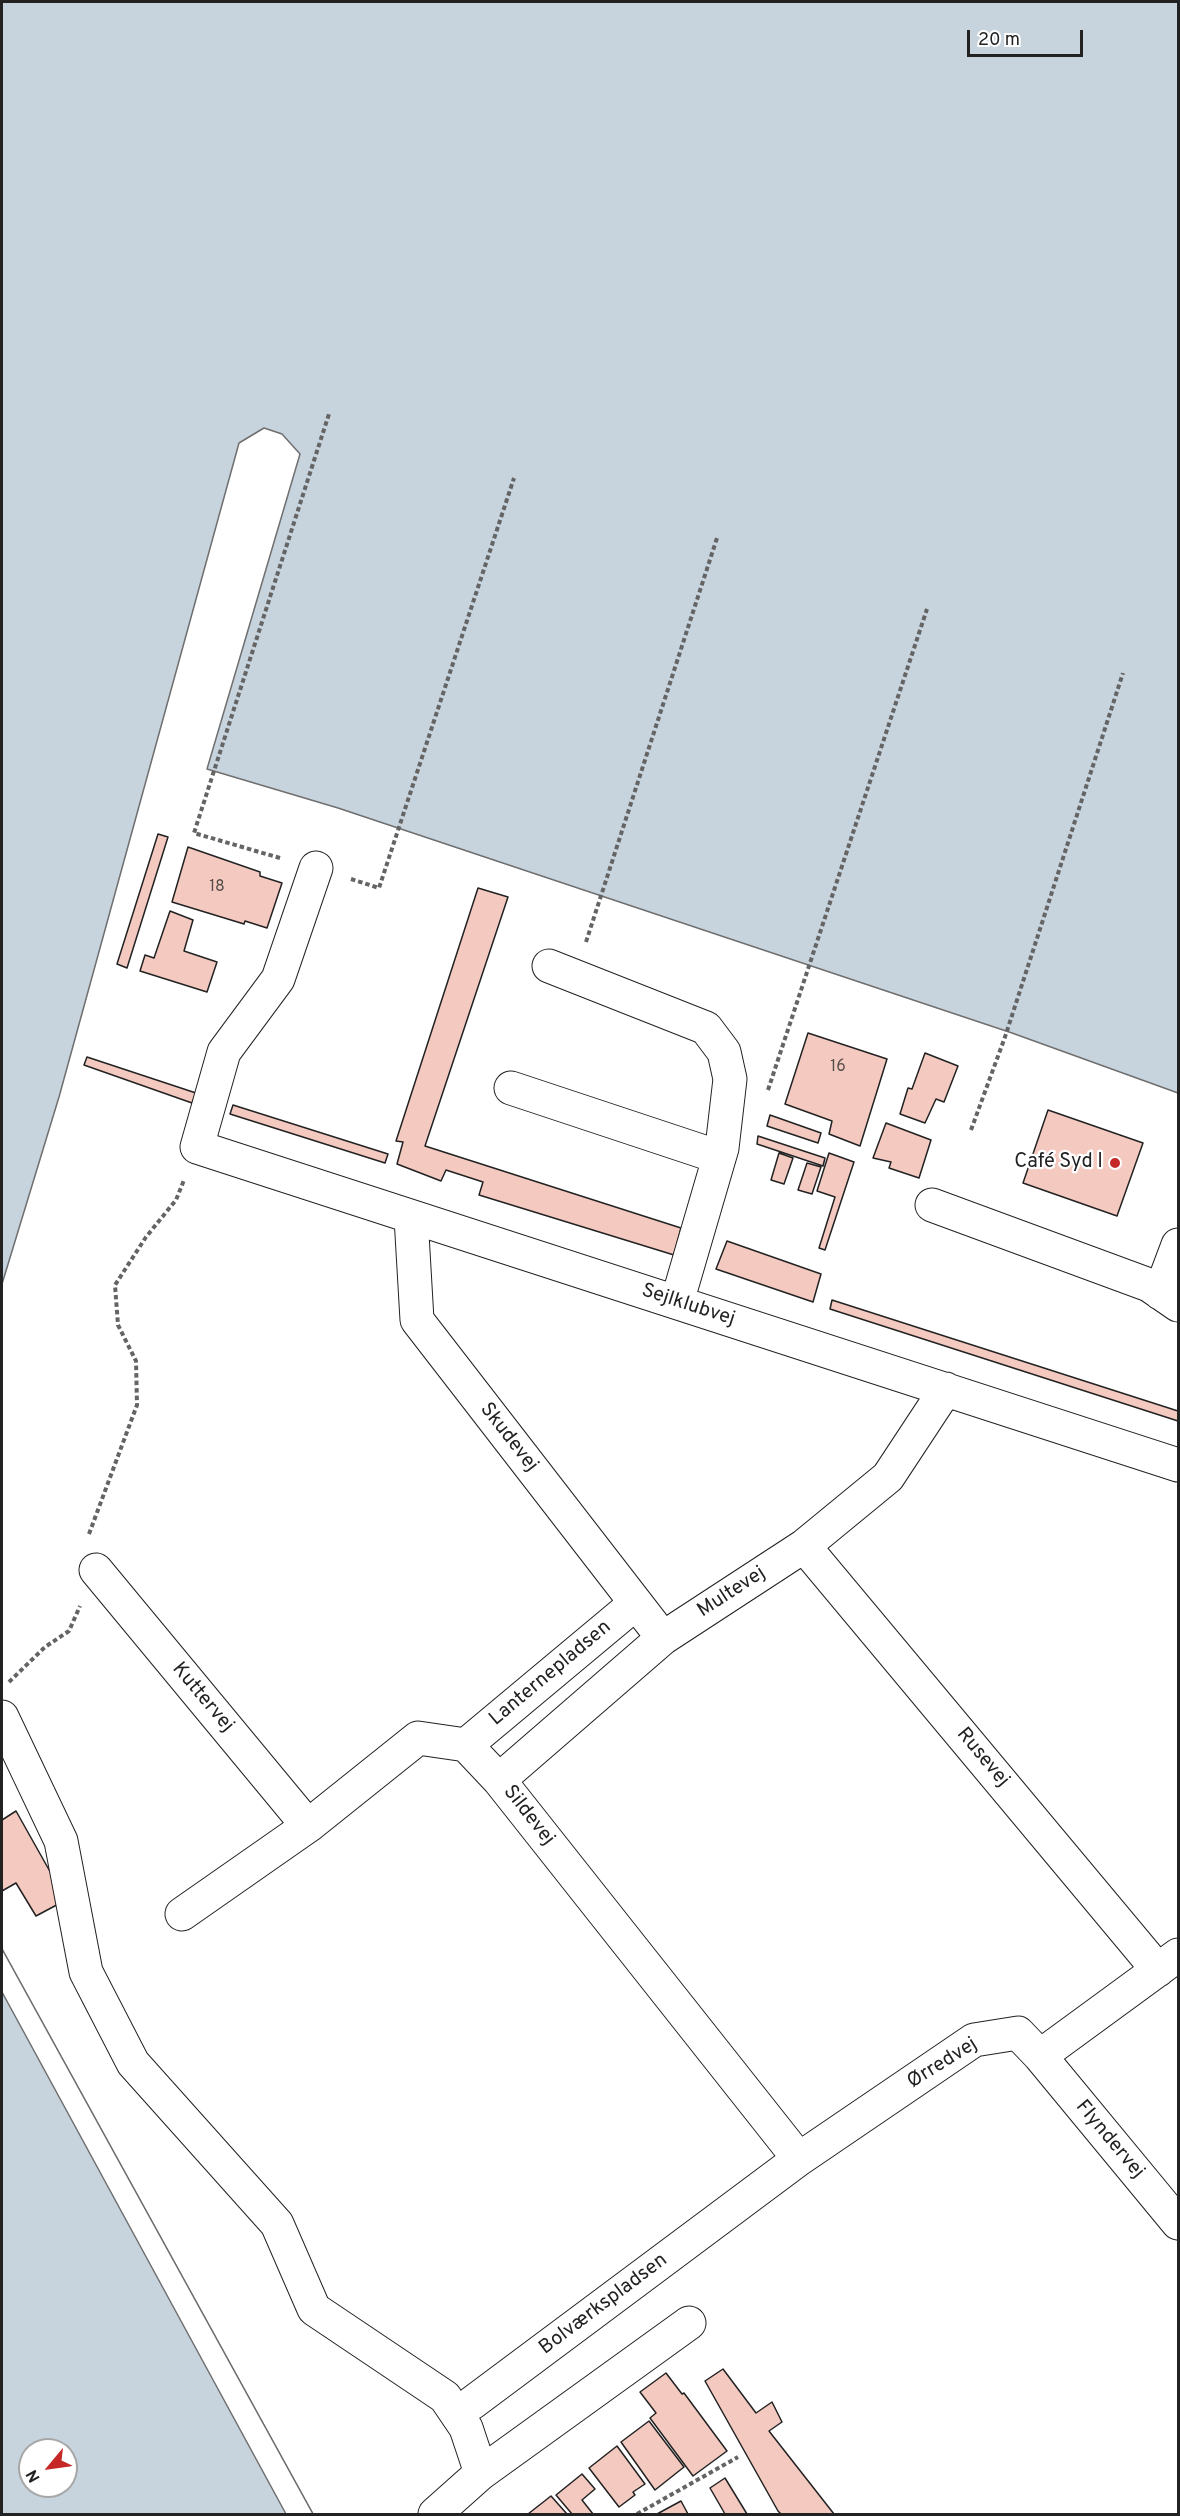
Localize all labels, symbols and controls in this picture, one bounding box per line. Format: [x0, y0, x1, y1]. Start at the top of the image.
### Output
scale bar [970, 18, 1086, 56]
text: 20 m [978, 29, 1020, 52]
house number: 18 [209, 878, 225, 898]
house number: 16 [830, 1058, 846, 1078]
place label: Café Syd I [1014, 1151, 1103, 1175]
marker: Café Syd I [1108, 1156, 1122, 1170]
street label: Sejlklubvej [638, 1280, 738, 1332]
street label: Skudevej [474, 1399, 542, 1477]
street label: Multevej [693, 1562, 771, 1624]
street label: Lanternepladsen [485, 1616, 617, 1732]
street label: Kuttervej [166, 1658, 238, 1738]
street label: Rusevej [950, 1724, 1014, 1792]
street label: Sildevej [497, 1781, 559, 1851]
street label: Ørredvej [904, 2033, 982, 2095]
street label: Flyndervej [1069, 2096, 1149, 2184]
street label: Bolværkspladsen [535, 2249, 673, 2361]
north arrow [18, 2438, 78, 2498]
text: N [22, 2466, 46, 2486]

